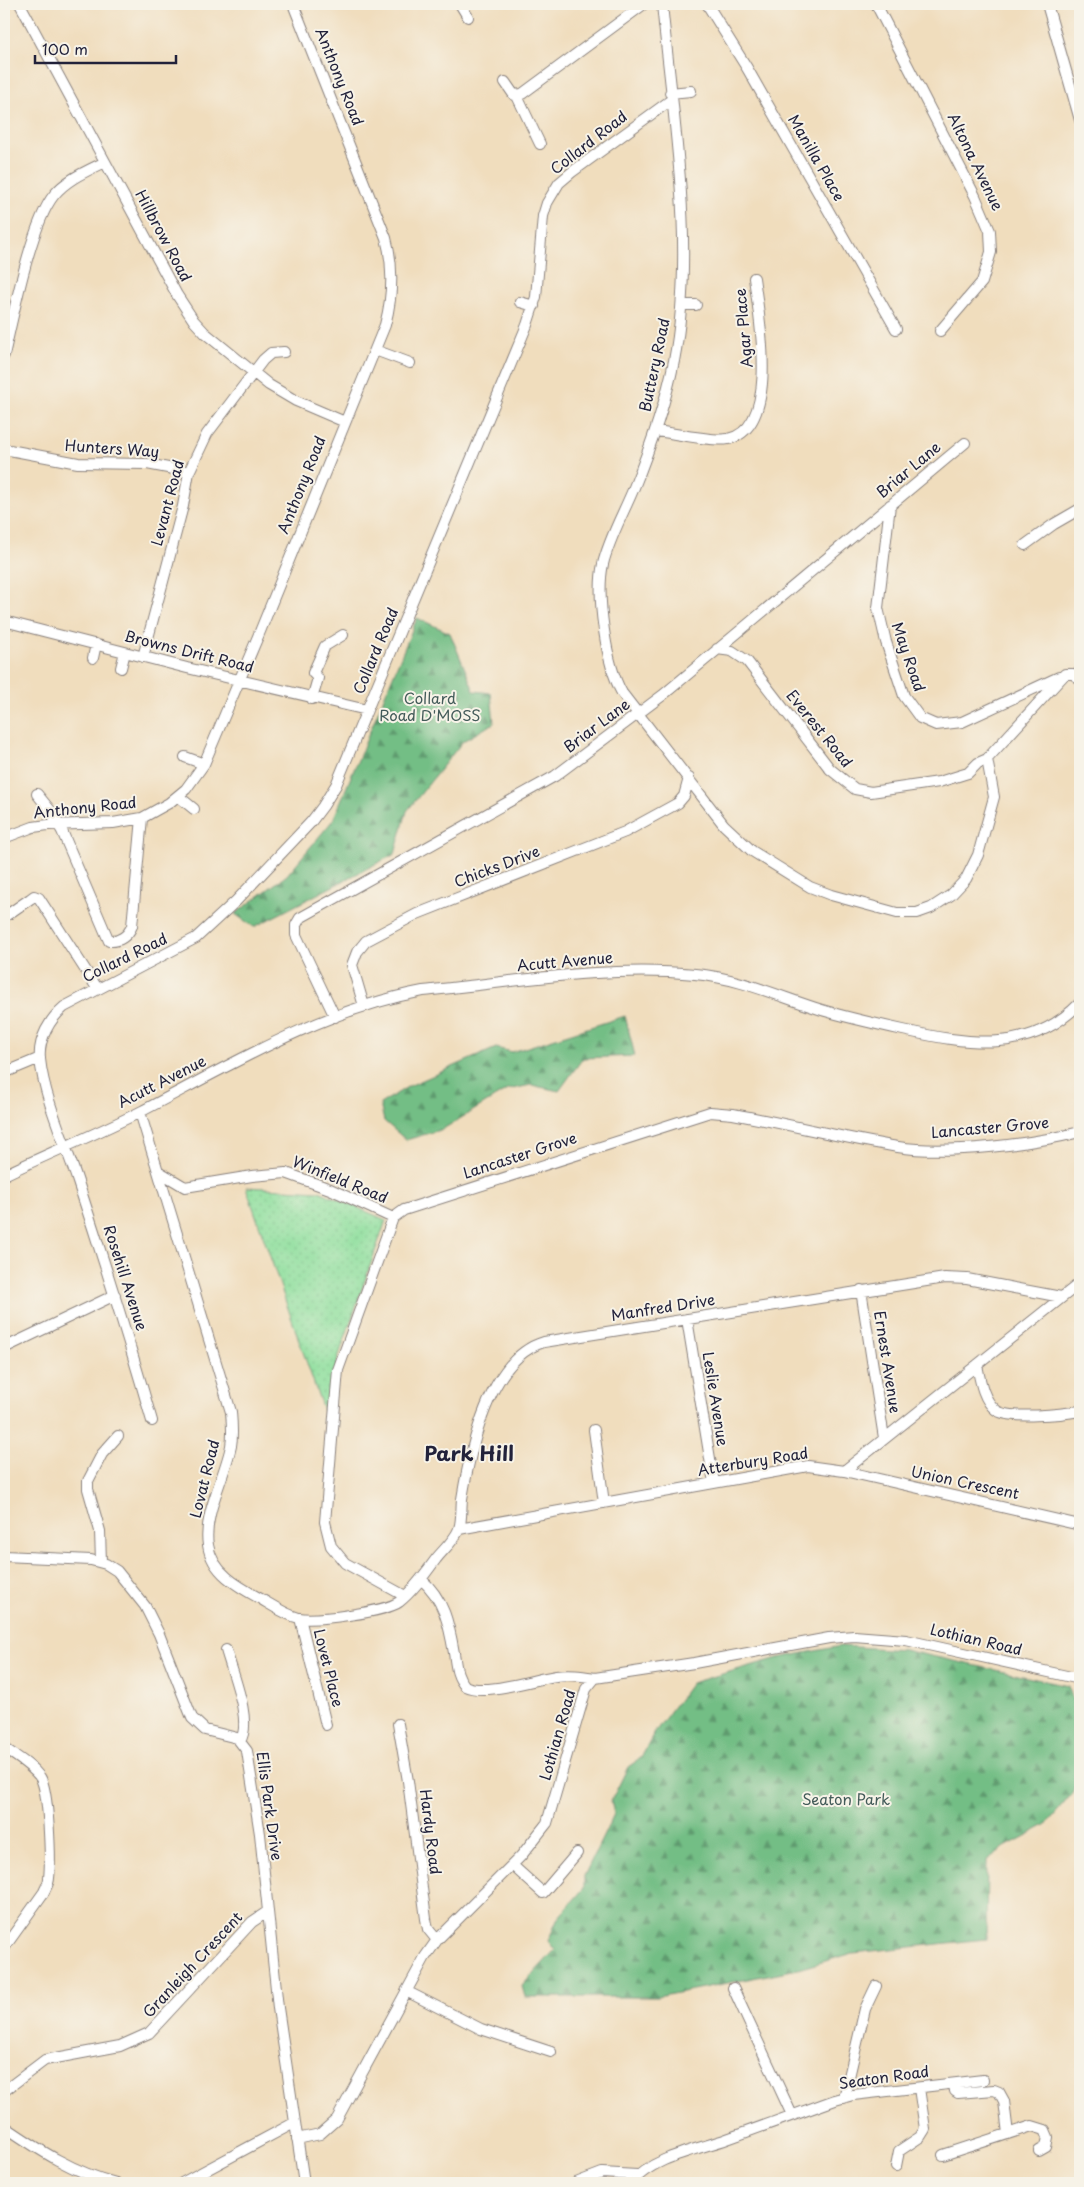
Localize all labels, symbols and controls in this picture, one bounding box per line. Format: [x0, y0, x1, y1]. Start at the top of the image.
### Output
street label: Anthony Road [310, 24, 370, 129]
scale bar [35, 32, 176, 64]
text: 100 m [42, 37, 88, 60]
street label: Collard Road [545, 104, 631, 179]
street label: Altona Avenue [943, 109, 1010, 214]
street label: Manilla Place [783, 110, 851, 205]
street label: Hillbrow Road [130, 185, 198, 285]
street label: Agar Place [728, 287, 757, 369]
street label: Buttery Road [632, 316, 675, 414]
street label: Anthony Road [271, 432, 331, 537]
street label: Hunters Way [64, 433, 160, 462]
street label: Briar Lane [871, 435, 945, 503]
street label: Levant Road [144, 457, 189, 548]
street label: Collard Road [346, 604, 403, 697]
street label: May Road [887, 619, 932, 694]
street label: Browns Drift Road [122, 623, 257, 678]
street label: Everest Road [782, 684, 859, 772]
park label: Collard Road D'MOSS [379, 686, 481, 726]
street label: Briar Lane [558, 692, 634, 757]
street label: Anthony Road [32, 790, 138, 823]
street label: Chicks Drive [450, 839, 543, 893]
street label: Collard Road [78, 926, 171, 987]
street label: Acutt Avenue [516, 945, 614, 976]
street label: Acutt Avenue [113, 1049, 209, 1113]
street label: Lancaster Grove [930, 1110, 1050, 1143]
street label: Lancaster Grove [460, 1125, 579, 1184]
street label: Winfield Road [289, 1149, 392, 1208]
street label: Rosehill Avenue [99, 1222, 154, 1333]
street label: Manfred Drive [609, 1287, 716, 1326]
street label: Ernest Avenue [869, 1309, 908, 1415]
street label: Leslie Avenue [698, 1350, 735, 1448]
street label: Lovat Road [183, 1437, 224, 1520]
district label: Park Hill [424, 1438, 514, 1468]
street label: Atterbury Road [696, 1440, 810, 1481]
street label: Union Crescent [909, 1459, 1022, 1504]
street label: Lothian Road [928, 1617, 1025, 1660]
street label: Lovet Place [309, 1626, 350, 1709]
street label: Lothian Road [533, 1686, 581, 1783]
street label: Ellis Park Drive [251, 1750, 290, 1862]
park label: Seaton Park [802, 1787, 890, 1810]
street label: Hardy Road [415, 1788, 448, 1876]
street label: Granleigh Crescent [137, 1906, 247, 2022]
street label: Seaton Road [837, 2059, 930, 2094]

